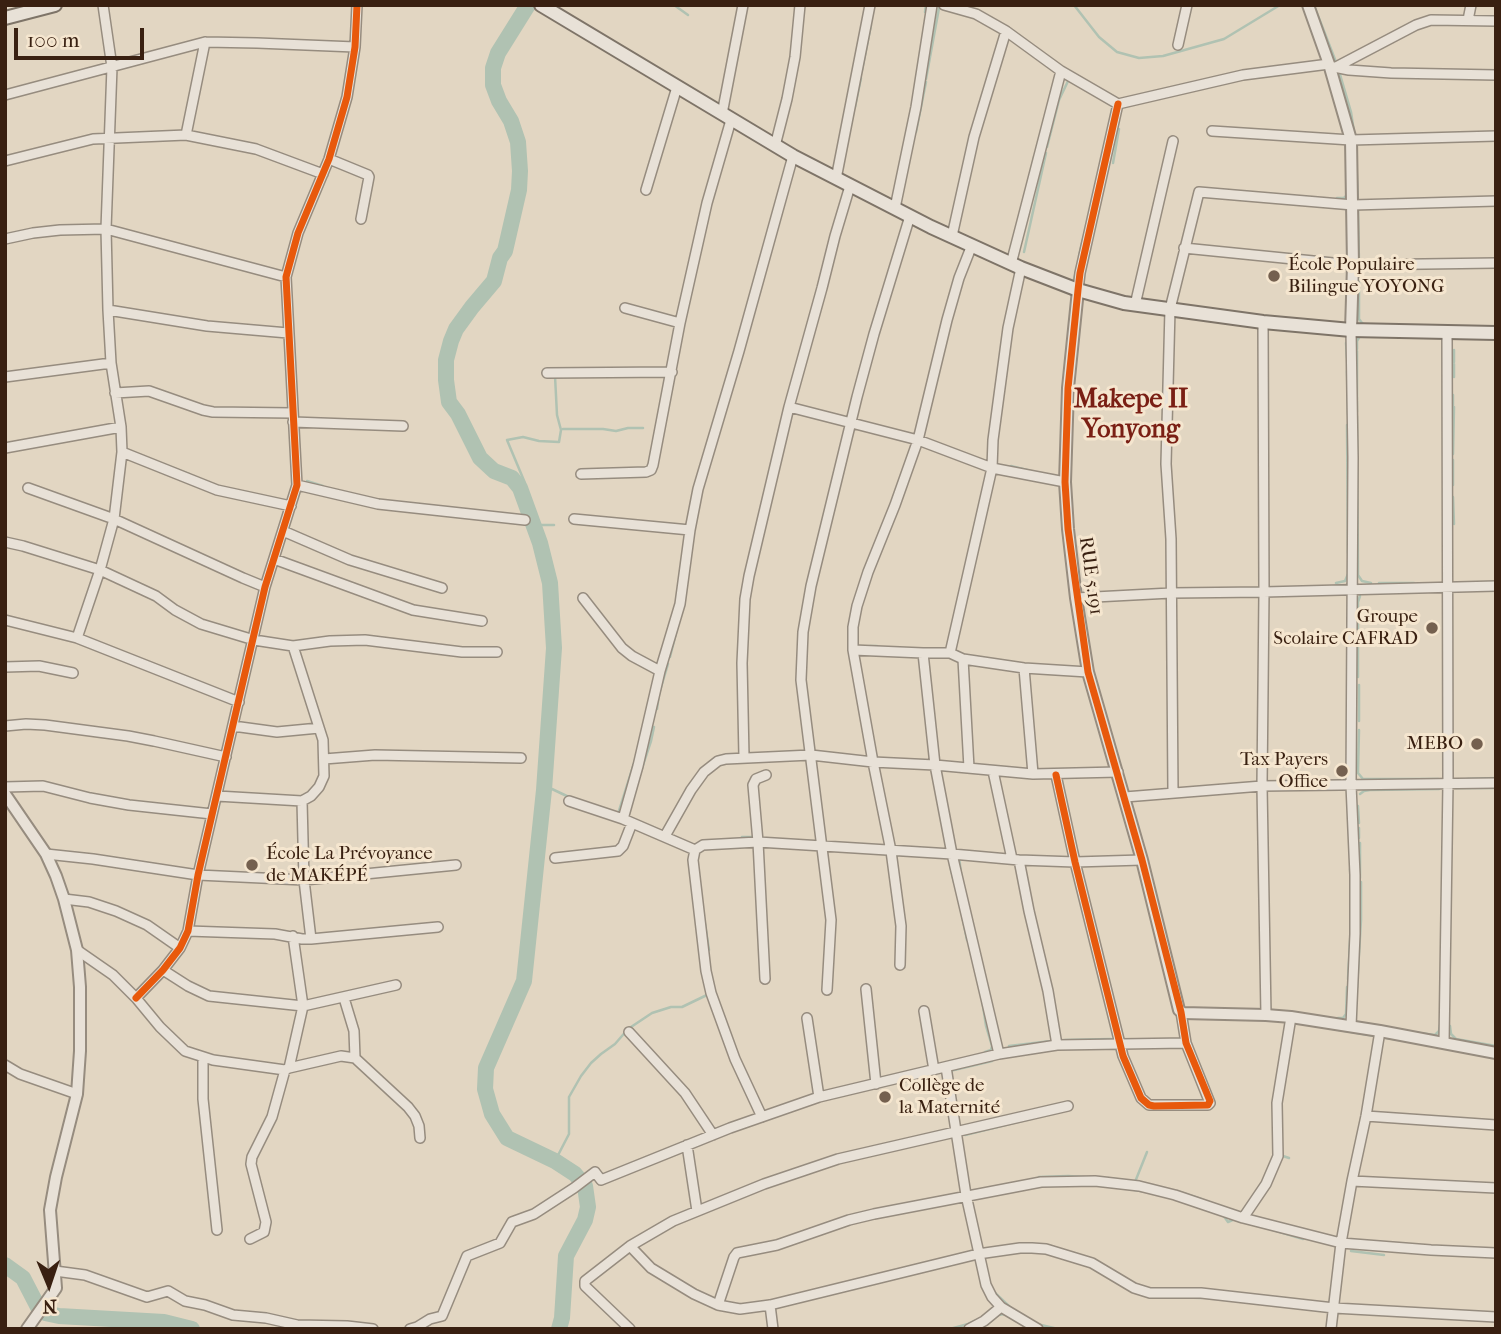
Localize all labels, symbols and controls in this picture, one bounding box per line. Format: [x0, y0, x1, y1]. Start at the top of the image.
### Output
scale bar [18, 14, 147, 58]
text: 100 m [27, 28, 80, 52]
place label: École Populaire Bilingue YOYONG [1288, 254, 1444, 298]
marker: École Populaire Bilingue YOYONG [1266, 268, 1282, 284]
district label: Makepe II Yonyong [1074, 385, 1188, 446]
street label: RUE 5.191 [1073, 535, 1107, 617]
place label: Groupe Scolaire CAFRAD [1273, 606, 1418, 650]
marker: Groupe Scolaire CAFRAD [1424, 620, 1440, 636]
place label: MEBO [1407, 733, 1463, 755]
marker: MEBO [1469, 736, 1485, 752]
place label: Tax Payers Office [1240, 749, 1328, 793]
marker: Tax Payers Office [1334, 763, 1350, 779]
place label: École La Prévoyance de MAKÉPÉ [266, 843, 433, 887]
marker: École La Prévoyance de MAKÉPÉ [244, 857, 260, 873]
place label: Collège de la Maternité [899, 1075, 1000, 1119]
marker: Collège de la Maternité [877, 1089, 893, 1105]
north arrow [14, 1250, 84, 1320]
text: N [42, 1295, 57, 1317]

